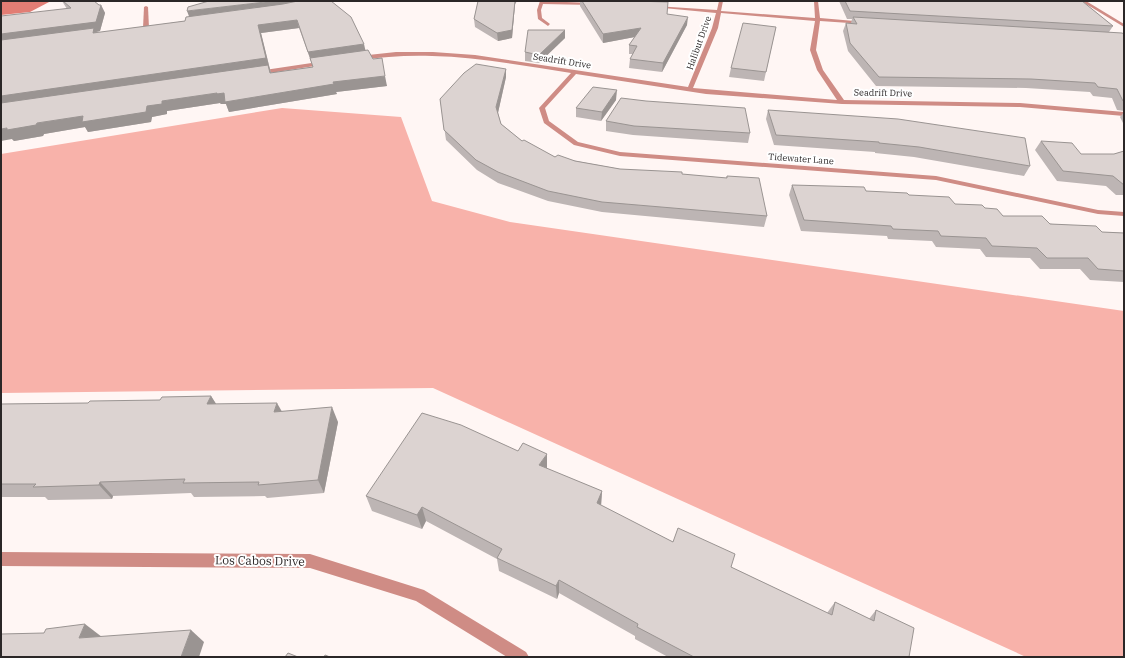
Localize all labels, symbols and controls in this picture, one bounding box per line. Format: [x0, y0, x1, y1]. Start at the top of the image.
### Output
street label: Halibut Drive [684, 14, 713, 71]
street label: Seadrift Drive [532, 50, 592, 71]
street label: Seadrift Drive [854, 86, 913, 99]
street label: Tidewater Lane [768, 151, 834, 166]
street label: Los Cabos Drive [215, 552, 305, 569]

